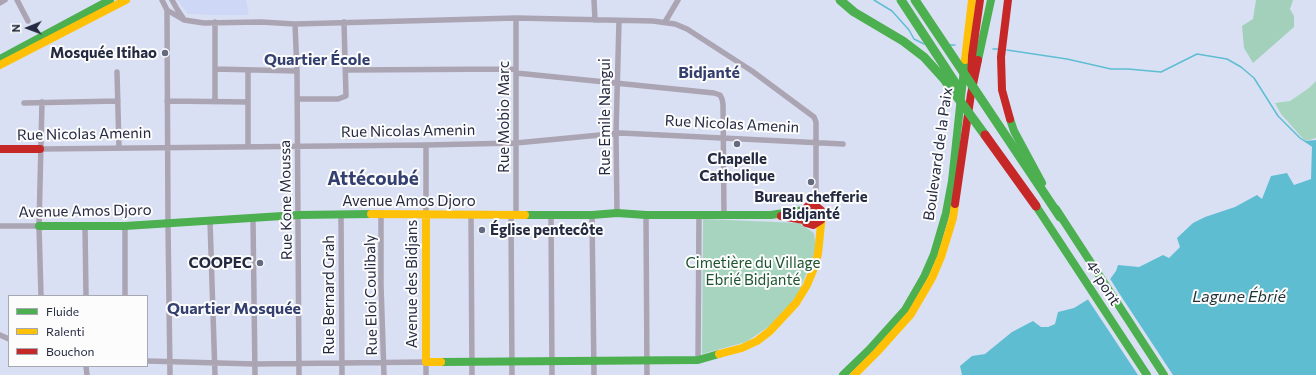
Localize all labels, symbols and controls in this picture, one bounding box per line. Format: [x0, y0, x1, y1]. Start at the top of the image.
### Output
north arrow [8, 8, 48, 48]
text: N [9, 24, 22, 32]
place label: Mosquée Itihao [50, 44, 157, 62]
marker: Mosquée Itihao [160, 48, 170, 58]
district label: Quartier École [264, 50, 370, 70]
street label: Rue Emile Nangui [596, 58, 614, 176]
street label: Rue Mobio Marc [495, 61, 513, 173]
district label: Bidjanté [678, 63, 740, 83]
street label: Boulevard de la Paix [920, 86, 956, 222]
street label: Rue Nicolas Amenin [664, 111, 800, 137]
street label: Rue Nicolas Amenin [341, 121, 475, 141]
street label: Rue Nicolas Amenin [17, 124, 151, 144]
marker: Chapelle Catholique [732, 139, 742, 149]
street label: Rue Kone Moussa [276, 140, 296, 260]
place label: Chapelle Catholique [699, 150, 775, 185]
district label: Attécoubé [327, 168, 419, 190]
marker: Bureau chefferie Bidjanté [806, 177, 816, 187]
place label: Bureau chefferie Bidjanté [754, 188, 868, 223]
street label: Avenue Amos Djoro [342, 192, 476, 210]
street label: Avenue Amos Djoro [18, 201, 152, 221]
street label: Avenue des Bidjans [403, 220, 421, 348]
place label: Église pentecôte [490, 221, 603, 239]
marker: Église pentecôte [477, 225, 487, 235]
street label: Rue Eloi Coulibaly [361, 234, 381, 356]
street label: Rue Bernard Grah [320, 235, 338, 355]
place label: COOPEC [188, 254, 252, 272]
park label: Cimetière du Village Ebrié Bidjanté [686, 254, 820, 289]
street label: 4ᵉ pont [1082, 257, 1124, 309]
marker: COOPEC [255, 258, 265, 268]
water label: Lagune Ébrié [1192, 287, 1286, 307]
legend [8, 295, 148, 367]
district label: Quartier Mosquée [167, 299, 301, 319]
text: Fluide [46, 304, 79, 318]
text: Ralenti [46, 324, 85, 338]
text: Bouchon [46, 344, 94, 358]

